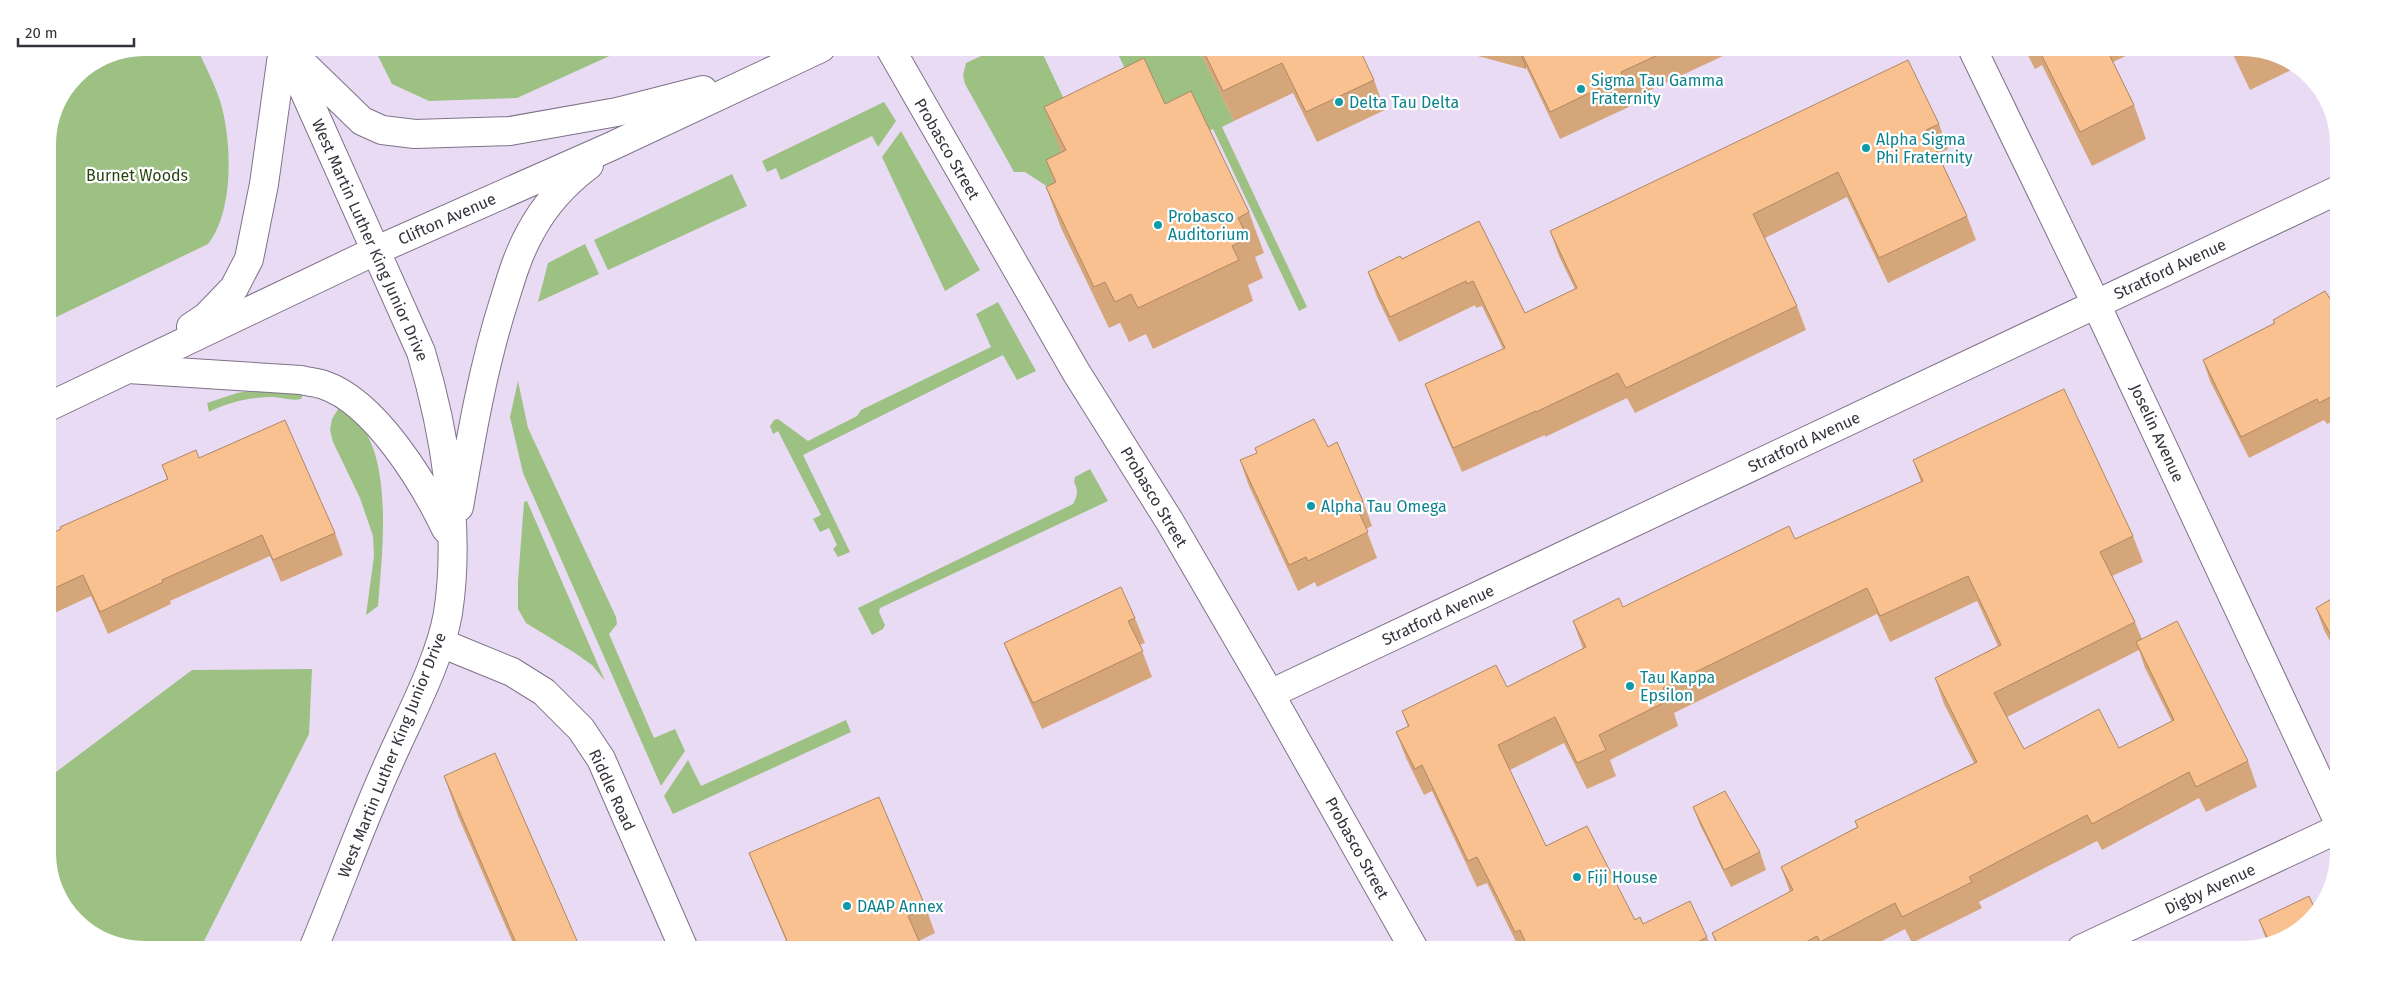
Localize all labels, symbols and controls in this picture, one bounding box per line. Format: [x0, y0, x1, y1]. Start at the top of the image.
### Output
scale bar [18, 15, 134, 47]
text: 20 m [25, 24, 58, 42]
place label: Sigma Tau Gamma Fraternity [1591, 71, 1724, 108]
marker: Sigma Tau Gamma Fraternity [1575, 83, 1587, 95]
place label: Delta Tau Delta [1349, 93, 1459, 112]
street label: Probasco Street [910, 95, 984, 203]
marker: Delta Tau Delta [1333, 96, 1345, 108]
street label: West Martin Luther King Junior Drive [308, 116, 432, 364]
place label: Alpha Sigma Phi Fraternity [1876, 130, 1973, 167]
marker: Alpha Sigma Phi Fraternity [1860, 142, 1872, 154]
park label: Burnet Woods [86, 166, 188, 185]
street label: Clifton Avenue [395, 189, 499, 249]
place label: Probasco Auditorium [1168, 207, 1249, 244]
marker: Probasco Auditorium [1152, 219, 1164, 231]
street label: Stratford Avenue [2111, 235, 2229, 303]
street label: Joselin Avenue [2126, 381, 2188, 485]
street label: Stratford Avenue [1745, 408, 1863, 476]
street label: Probasco Street [1117, 443, 1192, 551]
place label: Alpha Tau Omega [1321, 497, 1447, 516]
marker: Alpha Tau Omega [1305, 500, 1317, 512]
street label: Stratford Avenue [1379, 581, 1497, 649]
street label: West Martin Luther King Junior Drive [334, 629, 450, 881]
place label: Tau Kappa Epsilon [1640, 668, 1715, 705]
marker: Tau Kappa Epsilon [1624, 680, 1636, 692]
street label: Riddle Road [585, 746, 639, 834]
street label: Probasco Street [1321, 794, 1393, 903]
street label: Digby Avenue [2162, 860, 2258, 918]
place label: Fiji House [1587, 868, 1658, 887]
marker: Fiji House [1571, 871, 1583, 883]
place label: DAAP Annex [857, 897, 944, 916]
marker: DAAP Annex [841, 900, 853, 912]

